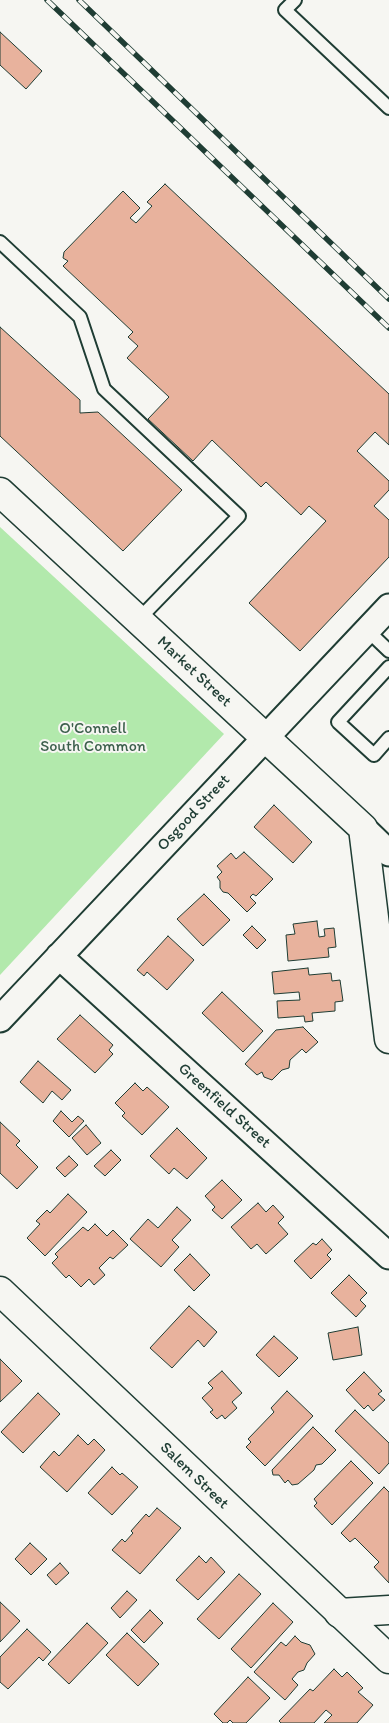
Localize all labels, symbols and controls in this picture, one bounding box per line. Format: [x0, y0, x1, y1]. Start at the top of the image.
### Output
street label: Market Street [153, 633, 235, 711]
park label: O'Connell South Common [40, 719, 146, 757]
street label: Osgood Street [154, 771, 234, 855]
street label: Greenfield Street [174, 1059, 274, 1153]
street label: Salem Street [156, 1438, 232, 1514]

